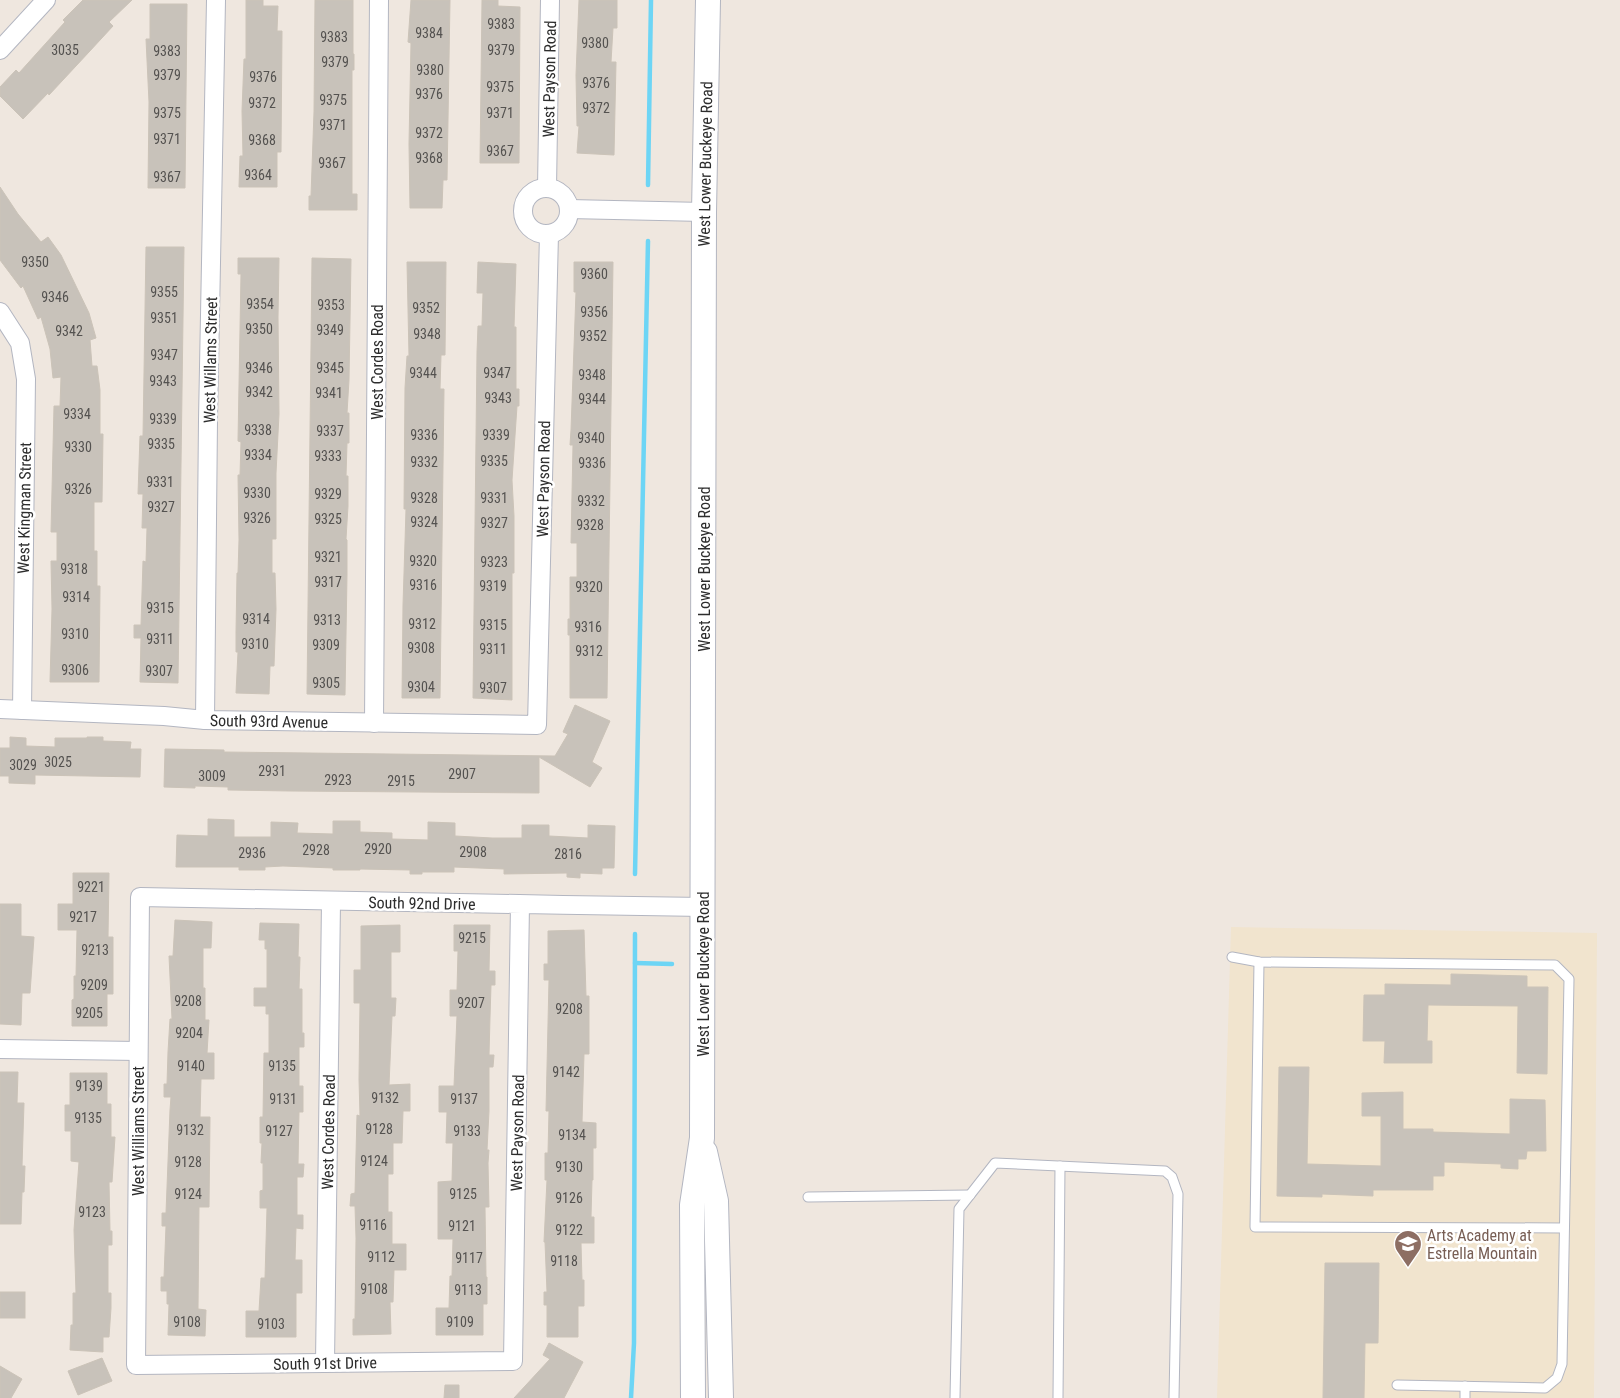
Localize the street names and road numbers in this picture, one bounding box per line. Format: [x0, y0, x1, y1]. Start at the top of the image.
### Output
street label: West Payson Road [539, 20, 560, 138]
street label: West Lower Buckeye Road [695, 81, 716, 247]
street label: West Willams Street [200, 296, 221, 423]
street label: West Cordes Road [368, 304, 387, 420]
street label: West Payson Road [533, 420, 554, 538]
street label: West Kingman Street [14, 442, 35, 574]
street label: West Lower Buckeye Road [695, 486, 714, 652]
street label: South 93rd Avenue [210, 711, 328, 732]
street label: West Lower Buckeye Road [694, 891, 713, 1057]
street label: South 92nd Drive [368, 893, 476, 914]
street label: West Williams Street [129, 1066, 148, 1196]
street label: West Cordes Road [318, 1074, 339, 1190]
street label: West Payson Road [507, 1074, 528, 1192]
street label: South 91st Drive [273, 1353, 377, 1374]

